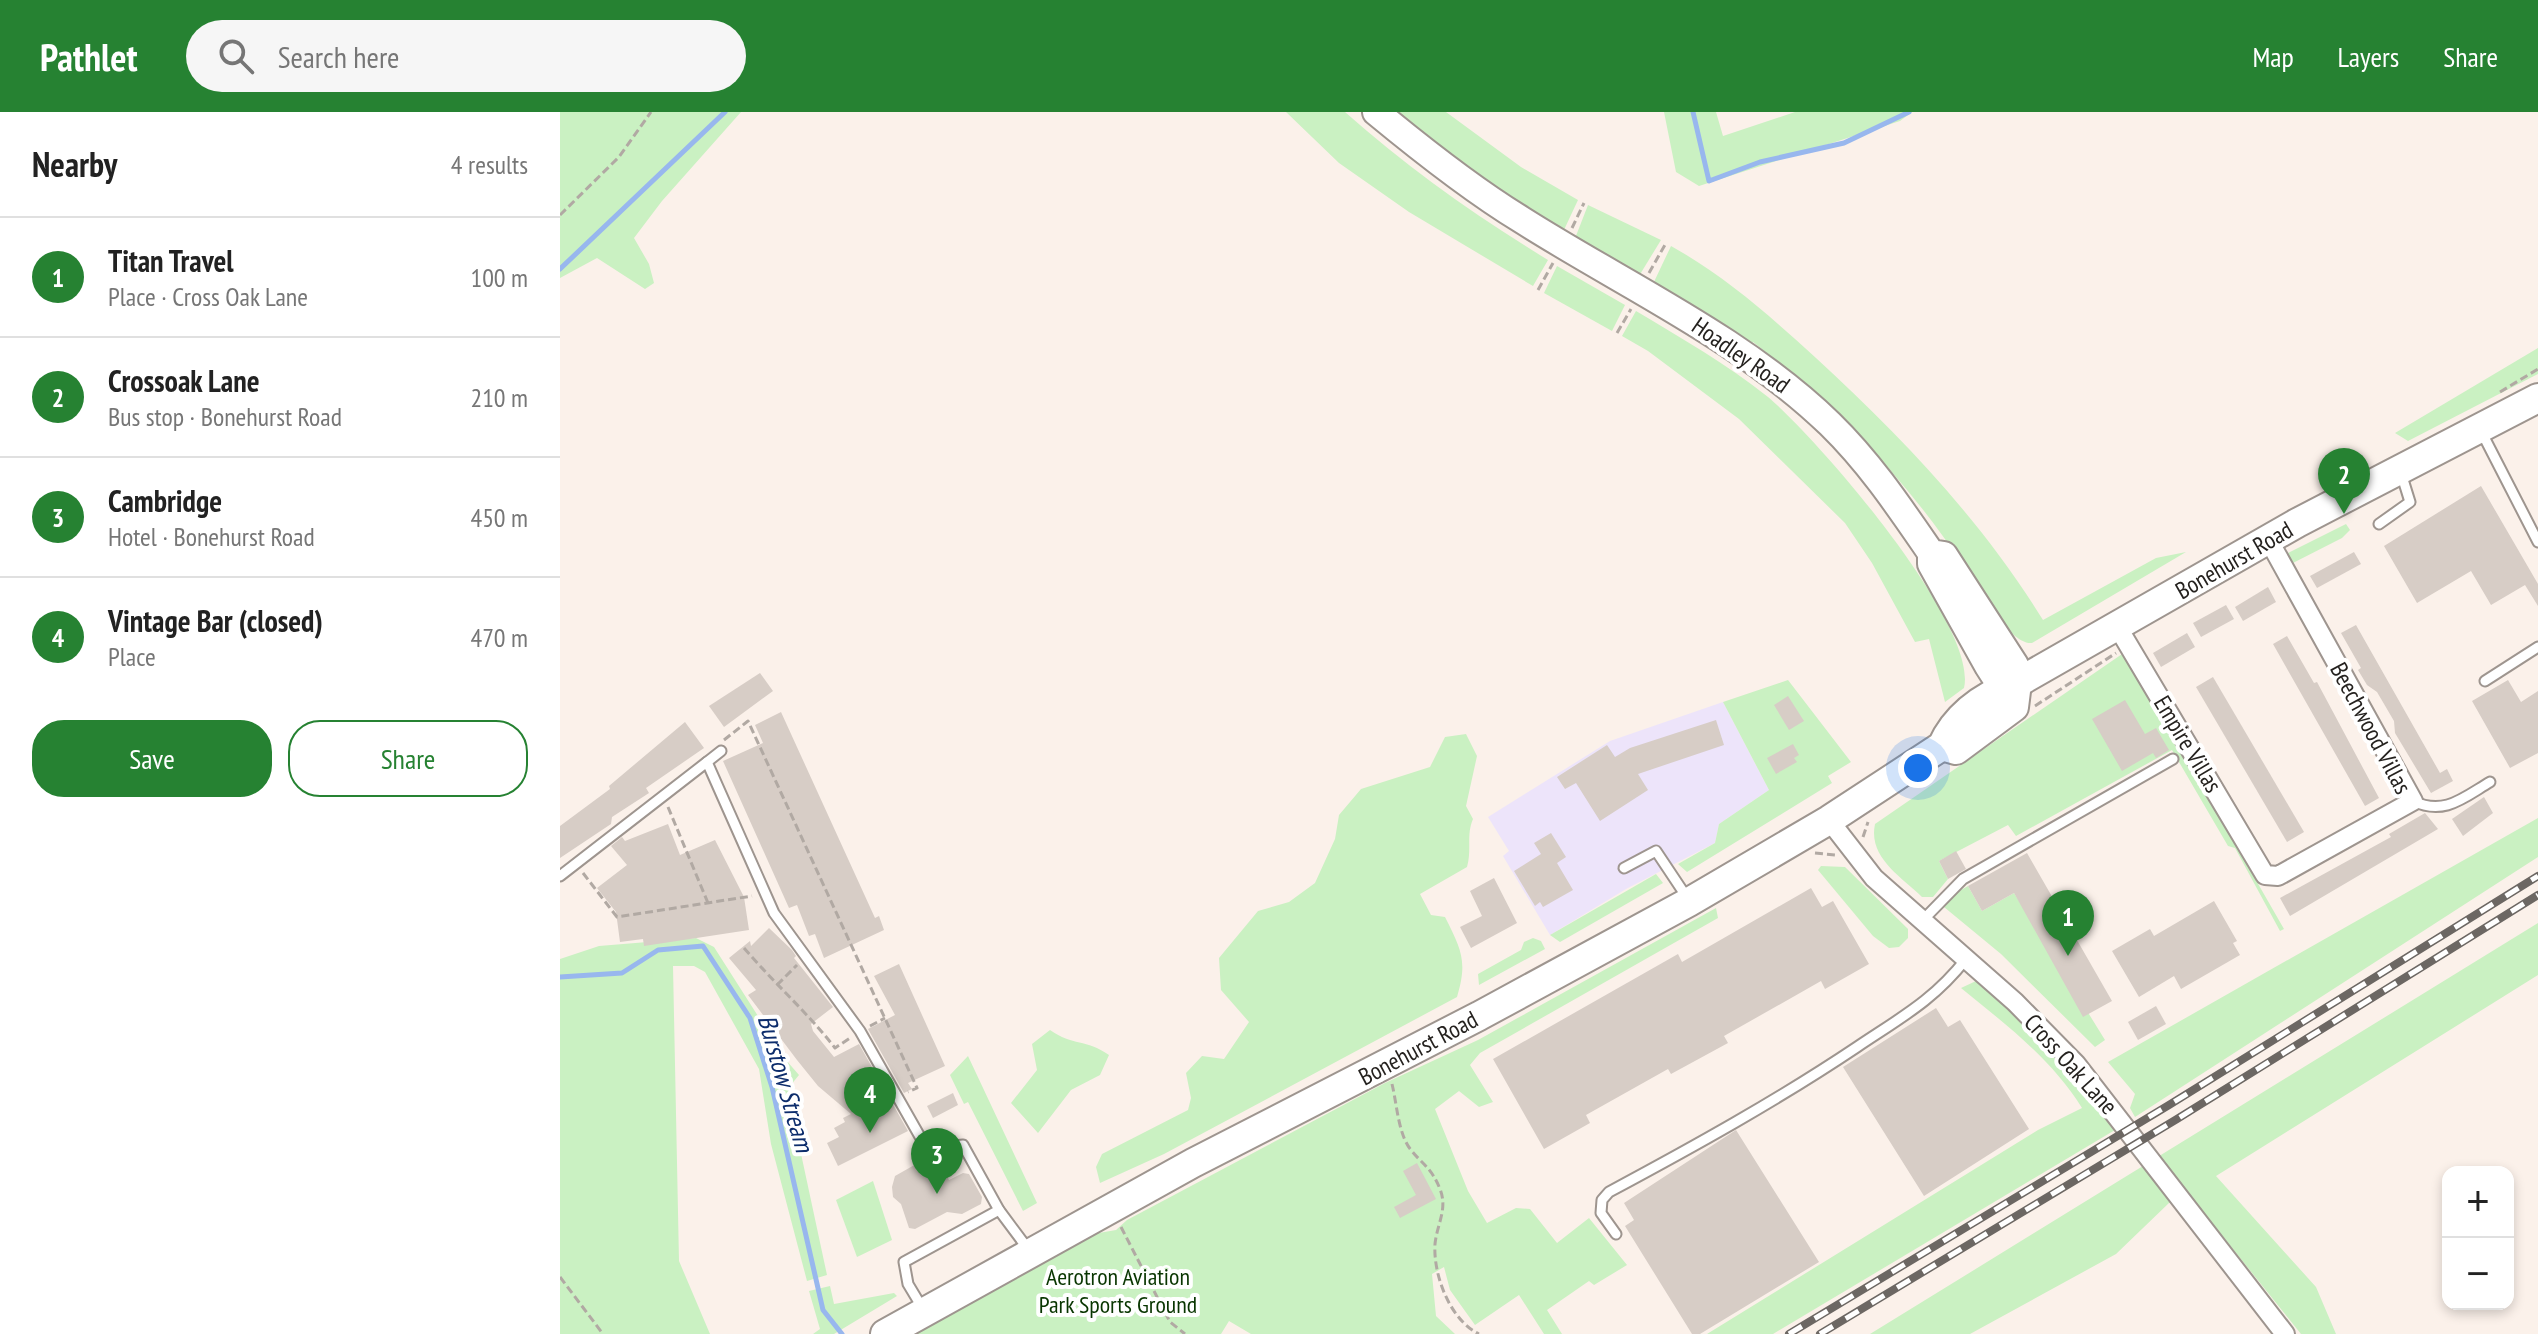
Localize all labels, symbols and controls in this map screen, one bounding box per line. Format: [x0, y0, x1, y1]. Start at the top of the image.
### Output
search box [186, 20, 746, 92]
text: Pathlet [40, 32, 138, 81]
icon: search [214, 34, 258, 78]
text: Search here [278, 37, 400, 76]
text: Map [2252, 38, 2294, 75]
text: Layers [2338, 38, 2399, 75]
text: Share [2443, 38, 2498, 75]
text: Nearby [32, 142, 117, 186]
text: 4 results [451, 148, 528, 181]
text: Titan Travel [108, 241, 234, 280]
text: 1 [52, 261, 64, 294]
text: 100 m [470, 261, 528, 294]
text: Place · Cross Oak Lane [108, 280, 308, 313]
street label: Hoadley Road [1686, 310, 1796, 400]
text: Crossoak Lane [108, 361, 260, 400]
text: 2 [52, 381, 64, 414]
text: 210 m [470, 381, 528, 414]
text: Bus stop · Bonehurst Road [108, 400, 342, 433]
pin: 2 [2318, 448, 2370, 514]
text: Cambridge [108, 481, 222, 520]
text: 3 [52, 501, 64, 534]
text: 450 m [470, 501, 528, 534]
street label: Bonehurst Road [2170, 514, 2298, 606]
text: Hotel · Bonehurst Road [108, 520, 315, 553]
text: Vintage Bar (closed) [108, 601, 323, 640]
text: 4 [52, 621, 64, 654]
text: 470 m [470, 621, 528, 654]
text: Place [108, 640, 156, 673]
street label: Beechwood Villas [2323, 657, 2419, 799]
street label: Empire Villas [2147, 690, 2229, 798]
button: Save [32, 720, 272, 797]
button: Share [288, 720, 528, 797]
your location [1898, 748, 1938, 788]
pin: 1 [2042, 890, 2094, 956]
street label: Bonehurst Road [1353, 1004, 1483, 1092]
street label: Cross Oak Lane [2018, 1007, 2124, 1121]
water label: Burstow Stream [751, 1011, 822, 1157]
pin: 4 [844, 1067, 896, 1133]
pin: 3 [911, 1128, 963, 1194]
map controls [2442, 1166, 2514, 1310]
button: + [2442, 1166, 2514, 1238]
button: − [2442, 1238, 2514, 1310]
park label: Aerotron Aviation Park Sports Ground [1039, 1261, 1197, 1320]

